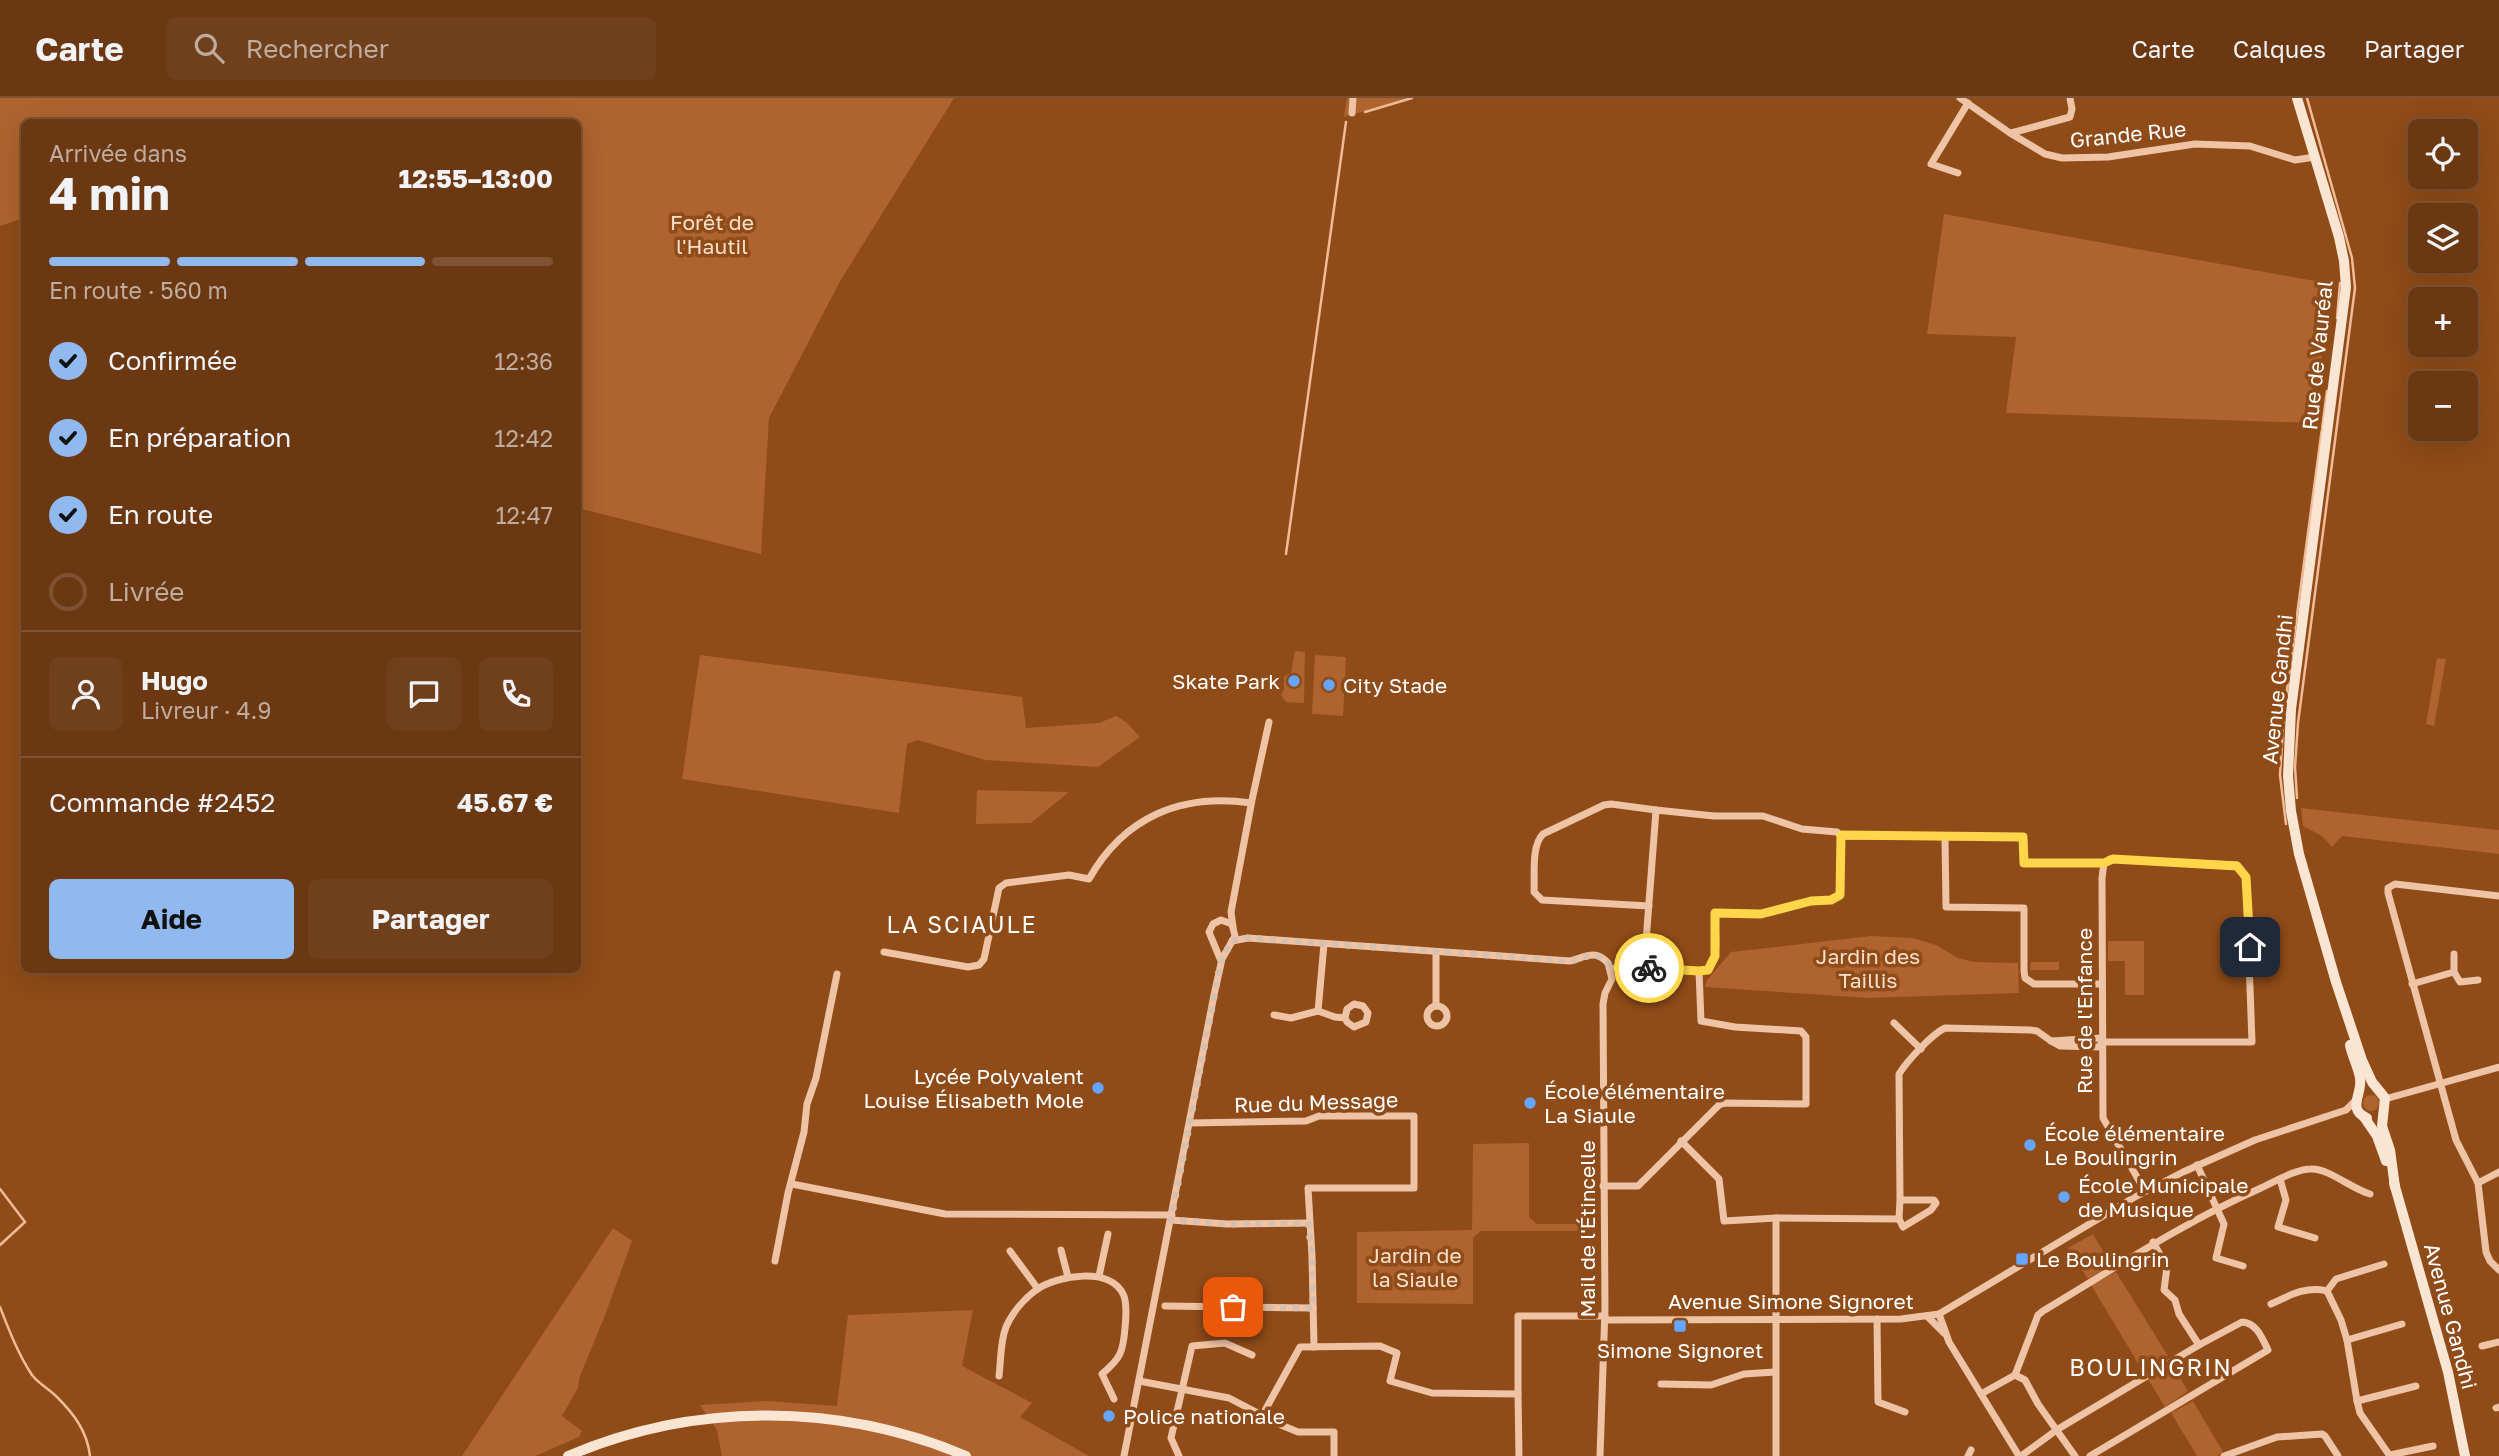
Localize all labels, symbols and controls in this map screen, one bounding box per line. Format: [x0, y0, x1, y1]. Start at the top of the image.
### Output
search box [166, 17, 656, 80]
text: Carte [35, 29, 124, 68]
icon: search [190, 29, 228, 67]
text: Rechercher [246, 33, 389, 64]
text: Carte [2131, 34, 2195, 63]
text: Calques [2233, 34, 2326, 63]
text: Partager [2364, 34, 2464, 63]
street label: Grande Rue [2069, 115, 2187, 153]
map controls [2408, 119, 2478, 441]
button: locate [2408, 119, 2478, 189]
text: Arrivée dans [49, 139, 187, 167]
text: 12:55–13:00 [399, 163, 553, 194]
text: 4 min [49, 165, 170, 220]
button: layers [2408, 203, 2478, 273]
park label: Forêt de l'Hautil [670, 209, 754, 259]
text: En route · 560 m [49, 276, 228, 304]
street label: Rue de Vauréal [2296, 279, 2338, 431]
button: + [2408, 287, 2478, 357]
icon: check [49, 342, 87, 380]
text: Confirmée [108, 345, 237, 376]
text: 12:36 [494, 347, 553, 375]
button: − [2408, 371, 2478, 441]
icon: check [49, 419, 87, 457]
text: En préparation [108, 422, 291, 453]
text: 12:42 [494, 424, 553, 452]
icon: check [49, 496, 87, 534]
text: En route [108, 499, 213, 530]
text: 12:47 [495, 501, 553, 529]
text: Livrée [108, 576, 184, 607]
street label: Avenue Gandhi [2256, 613, 2298, 765]
button: person [49, 657, 123, 731]
button: chat [387, 657, 461, 731]
button: phone [479, 657, 553, 731]
text: Hugo [141, 665, 208, 696]
place label: Skate Park [1172, 668, 1280, 694]
place label: City Stade [1343, 672, 1447, 698]
marker: Skate Park [1286, 673, 1302, 689]
marker: City Stade [1321, 677, 1337, 693]
text: Livreur · 4.9 [141, 696, 271, 724]
text: Commande #2452 [49, 787, 275, 818]
text: 45.67 € [457, 787, 553, 818]
button: Aide [49, 879, 294, 959]
button: Partager [308, 879, 553, 959]
district label: LA SCIAULE [886, 910, 1038, 938]
pin [2220, 917, 2280, 977]
street label: Rue de l'Enfance [2071, 928, 2097, 1094]
icon: home [2231, 928, 2269, 966]
courier [1614, 933, 1684, 1003]
park label: Jardin des Taillis [1816, 943, 1920, 993]
icon: bike [1630, 949, 1668, 987]
place label: Lycée Polyvalent Louise Élisabeth Mole [864, 1063, 1084, 1113]
place label: École élémentaire La Siaule [1544, 1078, 1725, 1128]
marker: Lycée Polyvalent Louise Élisabeth Mole [1090, 1080, 1106, 1096]
street label: Rue du Message [1233, 1086, 1399, 1118]
marker: École élémentaire La Siaule [1522, 1095, 1538, 1111]
place label: École élémentaire Le Boulingrin [2044, 1120, 2225, 1170]
marker: École élémentaire Le Boulingrin [2022, 1137, 2038, 1153]
street label: Mail de l'Étincelle [1574, 1140, 1600, 1318]
place label: École Municipale de Musique [2078, 1172, 2248, 1222]
marker: École Municipale de Musique [2056, 1189, 2072, 1205]
street label: Avenue Gandhi [2419, 1240, 2483, 1392]
park label: Jardin de la Siaule [1368, 1242, 1462, 1292]
place label: Le Boulingrin [2036, 1246, 2169, 1272]
marker: Le Boulingrin [2014, 1251, 2030, 1267]
pin [1203, 1277, 1263, 1337]
icon: bag [1214, 1288, 1252, 1326]
street label: Avenue Simone Signoret [1668, 1288, 1914, 1314]
marker: Simone Signoret [1672, 1318, 1688, 1334]
place label: Simone Signoret [1597, 1337, 1763, 1363]
district label: BOULINGRIN [2069, 1353, 2233, 1381]
place label: Police nationale [1123, 1403, 1285, 1429]
marker: Police nationale [1101, 1408, 1117, 1424]

